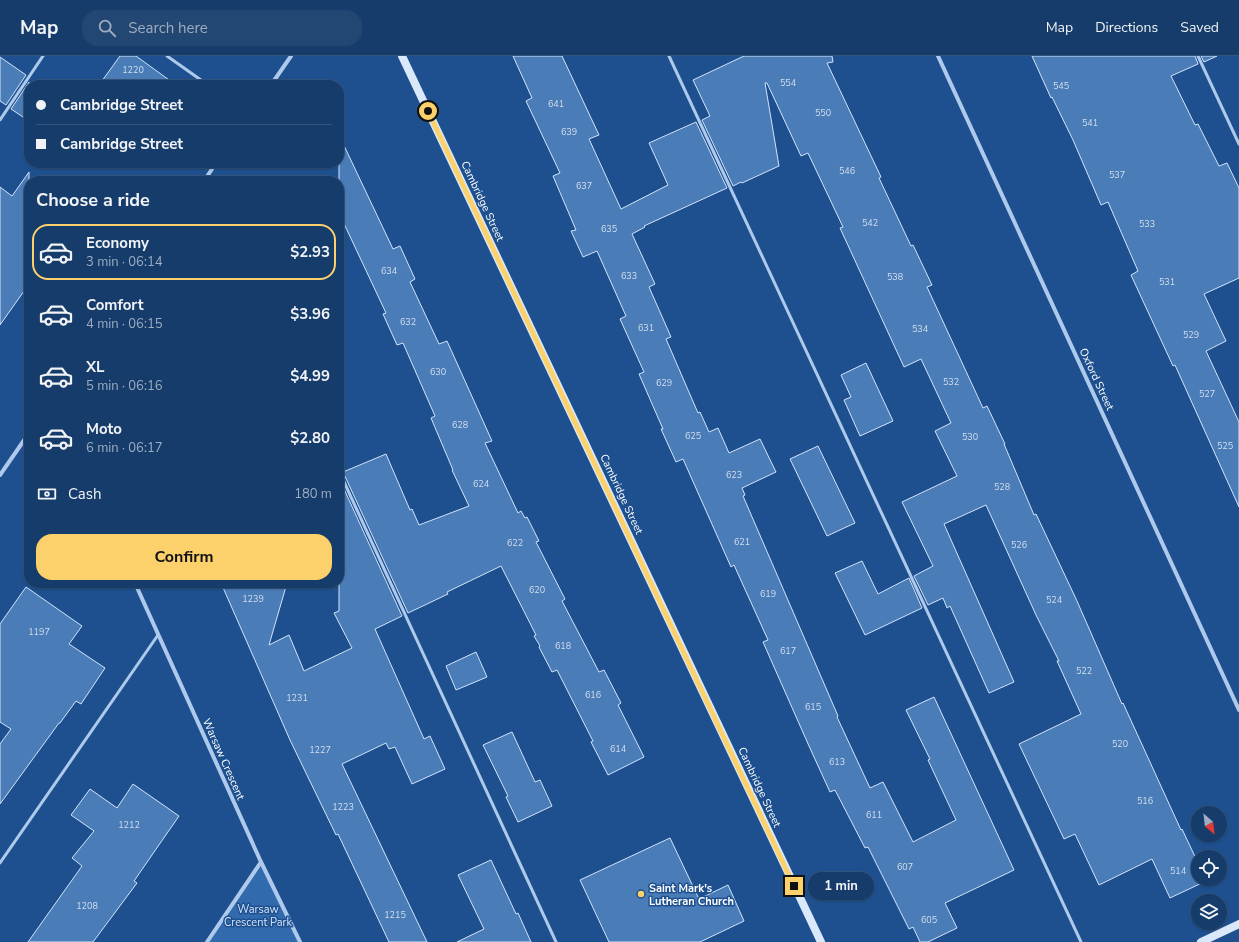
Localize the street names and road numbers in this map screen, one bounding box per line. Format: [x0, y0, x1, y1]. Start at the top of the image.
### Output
street label: Cambridge Street [457, 159, 508, 244]
street label: Oxford Street [1076, 346, 1118, 413]
street label: Cambridge Street [596, 452, 647, 537]
street label: Warsaw Crescent [199, 716, 248, 802]
street label: Cambridge Street [734, 745, 785, 830]

